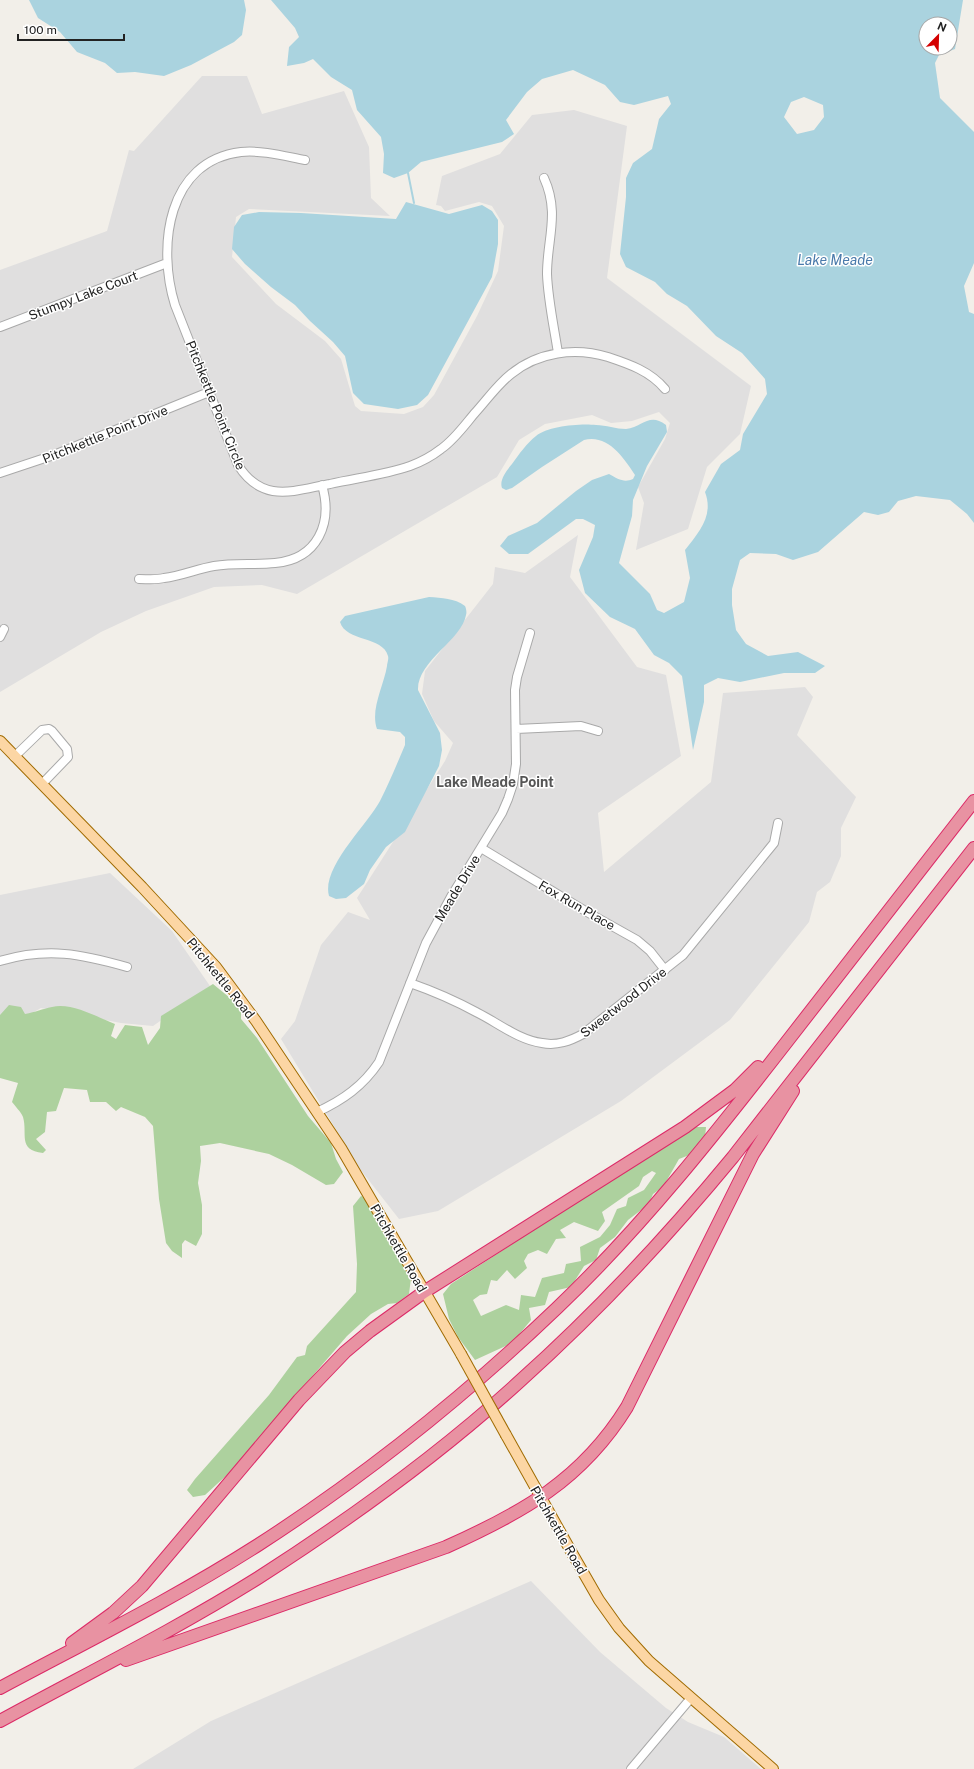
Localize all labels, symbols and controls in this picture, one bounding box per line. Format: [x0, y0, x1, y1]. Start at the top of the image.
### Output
scale bar [18, 16, 124, 42]
north arrow [918, 16, 958, 56]
text: N [936, 20, 948, 34]
text: 100 m [24, 23, 57, 37]
water label: Lake Meade [797, 252, 873, 268]
street label: Stumpy Lake Court [26, 268, 140, 323]
street label: Pitchkettle Point Circle [183, 338, 248, 472]
street label: Pitchkettle Point Drive [40, 402, 170, 466]
district label: Lake Meade Point [436, 774, 554, 790]
street label: Meade Drive [432, 852, 483, 924]
street label: Fox Run Place [536, 878, 618, 933]
street label: Pitchkettle Road [184, 935, 258, 1022]
street label: Sweetwood Drive [577, 964, 669, 1041]
street label: Pitchkettle Road [367, 1202, 430, 1295]
street label: Pitchkettle Road [527, 1484, 590, 1577]

